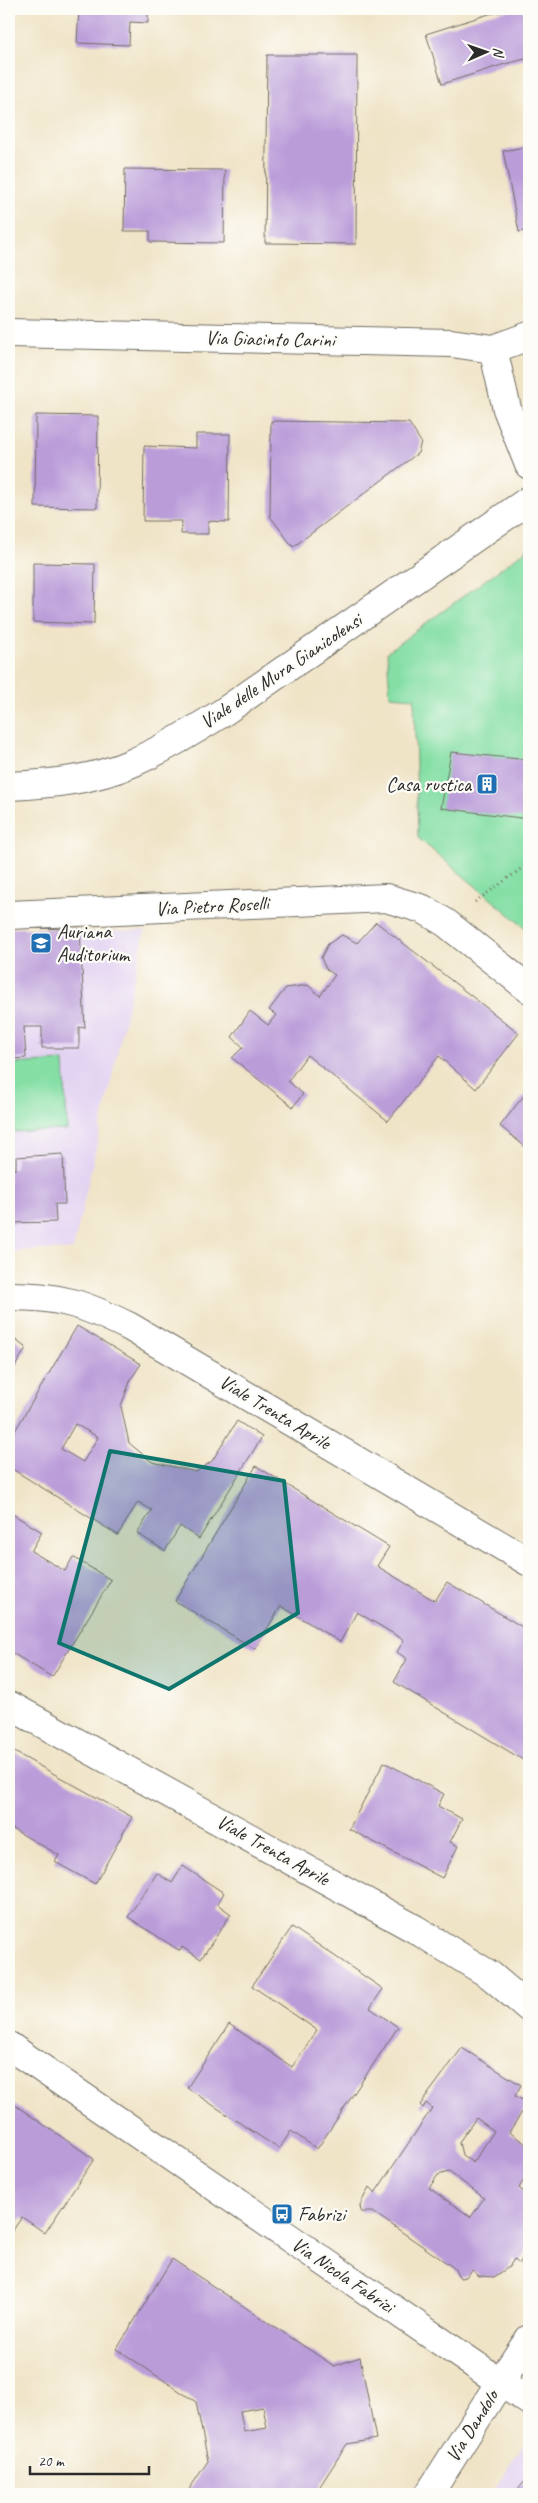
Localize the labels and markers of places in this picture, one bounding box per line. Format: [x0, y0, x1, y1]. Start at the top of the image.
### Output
place label: Casa rustica [386, 772, 473, 797]
building icon: Casa rustica [475, 772, 499, 796]
place label: Auriana Auditorium [57, 919, 131, 967]
school or university icon: Auriana Auditorium [29, 931, 53, 955]
bus stop icon: Fabrizi [270, 2202, 294, 2226]
place label: Fabrizi [298, 2202, 347, 2227]

